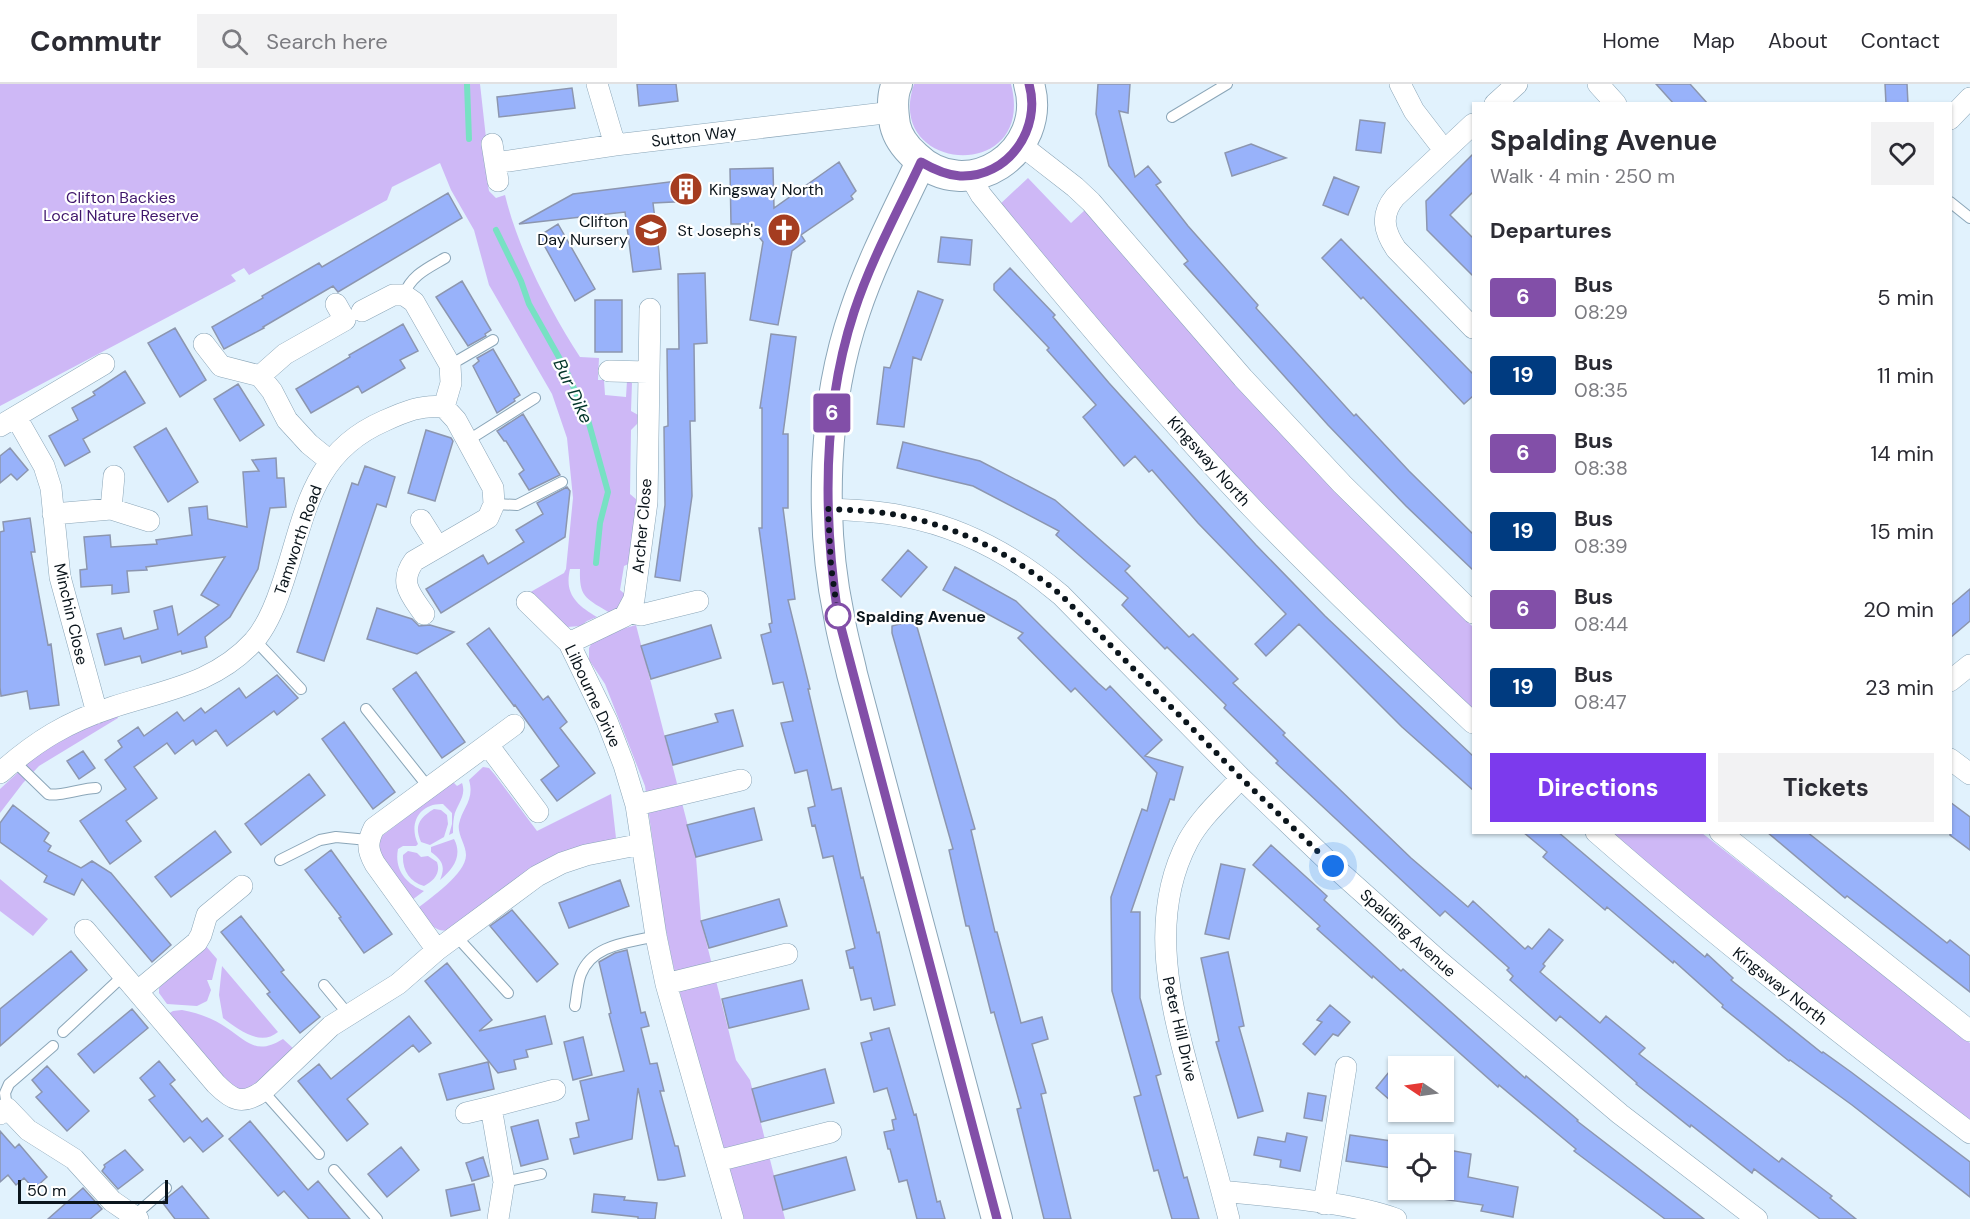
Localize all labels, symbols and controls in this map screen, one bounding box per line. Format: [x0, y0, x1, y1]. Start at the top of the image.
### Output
search box [197, 14, 617, 68]
text: Commutr [30, 23, 161, 60]
icon: search [218, 25, 251, 58]
text: Search here [266, 27, 388, 56]
text: Home [1602, 27, 1660, 55]
text: Map [1693, 27, 1735, 55]
text: About [1768, 27, 1828, 55]
text: Contact [1861, 27, 1940, 55]
street label: Sutton Way [650, 120, 738, 152]
text: Spalding Avenue [1490, 122, 1717, 159]
button: heart [1871, 122, 1934, 185]
text: Walk · 4 min · 250 m [1490, 163, 1675, 189]
building icon: Kingsway North [668, 171, 704, 207]
place label: Kingsway North [709, 179, 824, 200]
park label: Clifton Backies Local Nature Reserve [43, 187, 199, 226]
place label: Clifton Day Nursery [537, 211, 628, 250]
school or university icon: Clifton Day Nursery [633, 212, 669, 248]
church icon: St Joseph's [766, 212, 802, 248]
text: Departures [1490, 216, 1612, 245]
place label: St Joseph's [678, 220, 761, 241]
text: Bus [1574, 270, 1613, 299]
text: 6 [1516, 283, 1530, 311]
text: 5 min [1877, 283, 1934, 312]
text: 08:29 [1574, 299, 1628, 325]
text: Bus [1574, 348, 1613, 377]
water label: Bur Dike [548, 355, 598, 427]
text: 19 [1513, 361, 1533, 389]
text: 11 min [1877, 361, 1934, 390]
text: 08:35 [1574, 377, 1628, 403]
line badge: 6 [812, 394, 852, 432]
text: 6 [825, 399, 839, 427]
street label: Kingsway North [1163, 411, 1255, 511]
text: Bus [1574, 426, 1613, 455]
text: 6 [1516, 439, 1530, 467]
text: 14 min [1870, 439, 1934, 468]
text: 08:38 [1574, 455, 1628, 481]
street label: Archer Close [627, 478, 657, 574]
street label: Tamworth Road [269, 482, 327, 598]
text: Bus [1574, 504, 1613, 533]
text: 19 [1513, 517, 1533, 545]
text: 15 min [1870, 517, 1934, 546]
text: 08:39 [1574, 533, 1628, 559]
street label: Minchin Close [49, 561, 93, 667]
text: Bus [1574, 582, 1613, 611]
text: 6 [1516, 595, 1530, 623]
text: 20 min [1863, 595, 1934, 624]
marker: Spalding Avenue [825, 603, 851, 629]
place label: Spalding Avenue [856, 606, 986, 627]
text: 08:44 [1574, 611, 1628, 637]
street label: Lilbourne Drive [560, 641, 626, 751]
text: Bus [1574, 660, 1613, 689]
text: 19 [1513, 673, 1533, 701]
text: 23 min [1865, 673, 1934, 702]
text: 08:47 [1574, 689, 1627, 715]
button: Directions [1490, 753, 1706, 822]
button: Tickets [1718, 753, 1934, 822]
your location [1318, 851, 1348, 881]
street label: Spalding Avenue [1356, 884, 1460, 982]
street label: Kingsway North [1728, 942, 1832, 1030]
street label: Peter Hill Drive [1158, 975, 1202, 1083]
north arrow [1388, 1056, 1454, 1122]
map controls [1388, 1056, 1454, 1200]
button: locate [1388, 1134, 1454, 1200]
scale bar [18, 1177, 168, 1204]
text: 50 m [27, 1180, 66, 1201]

